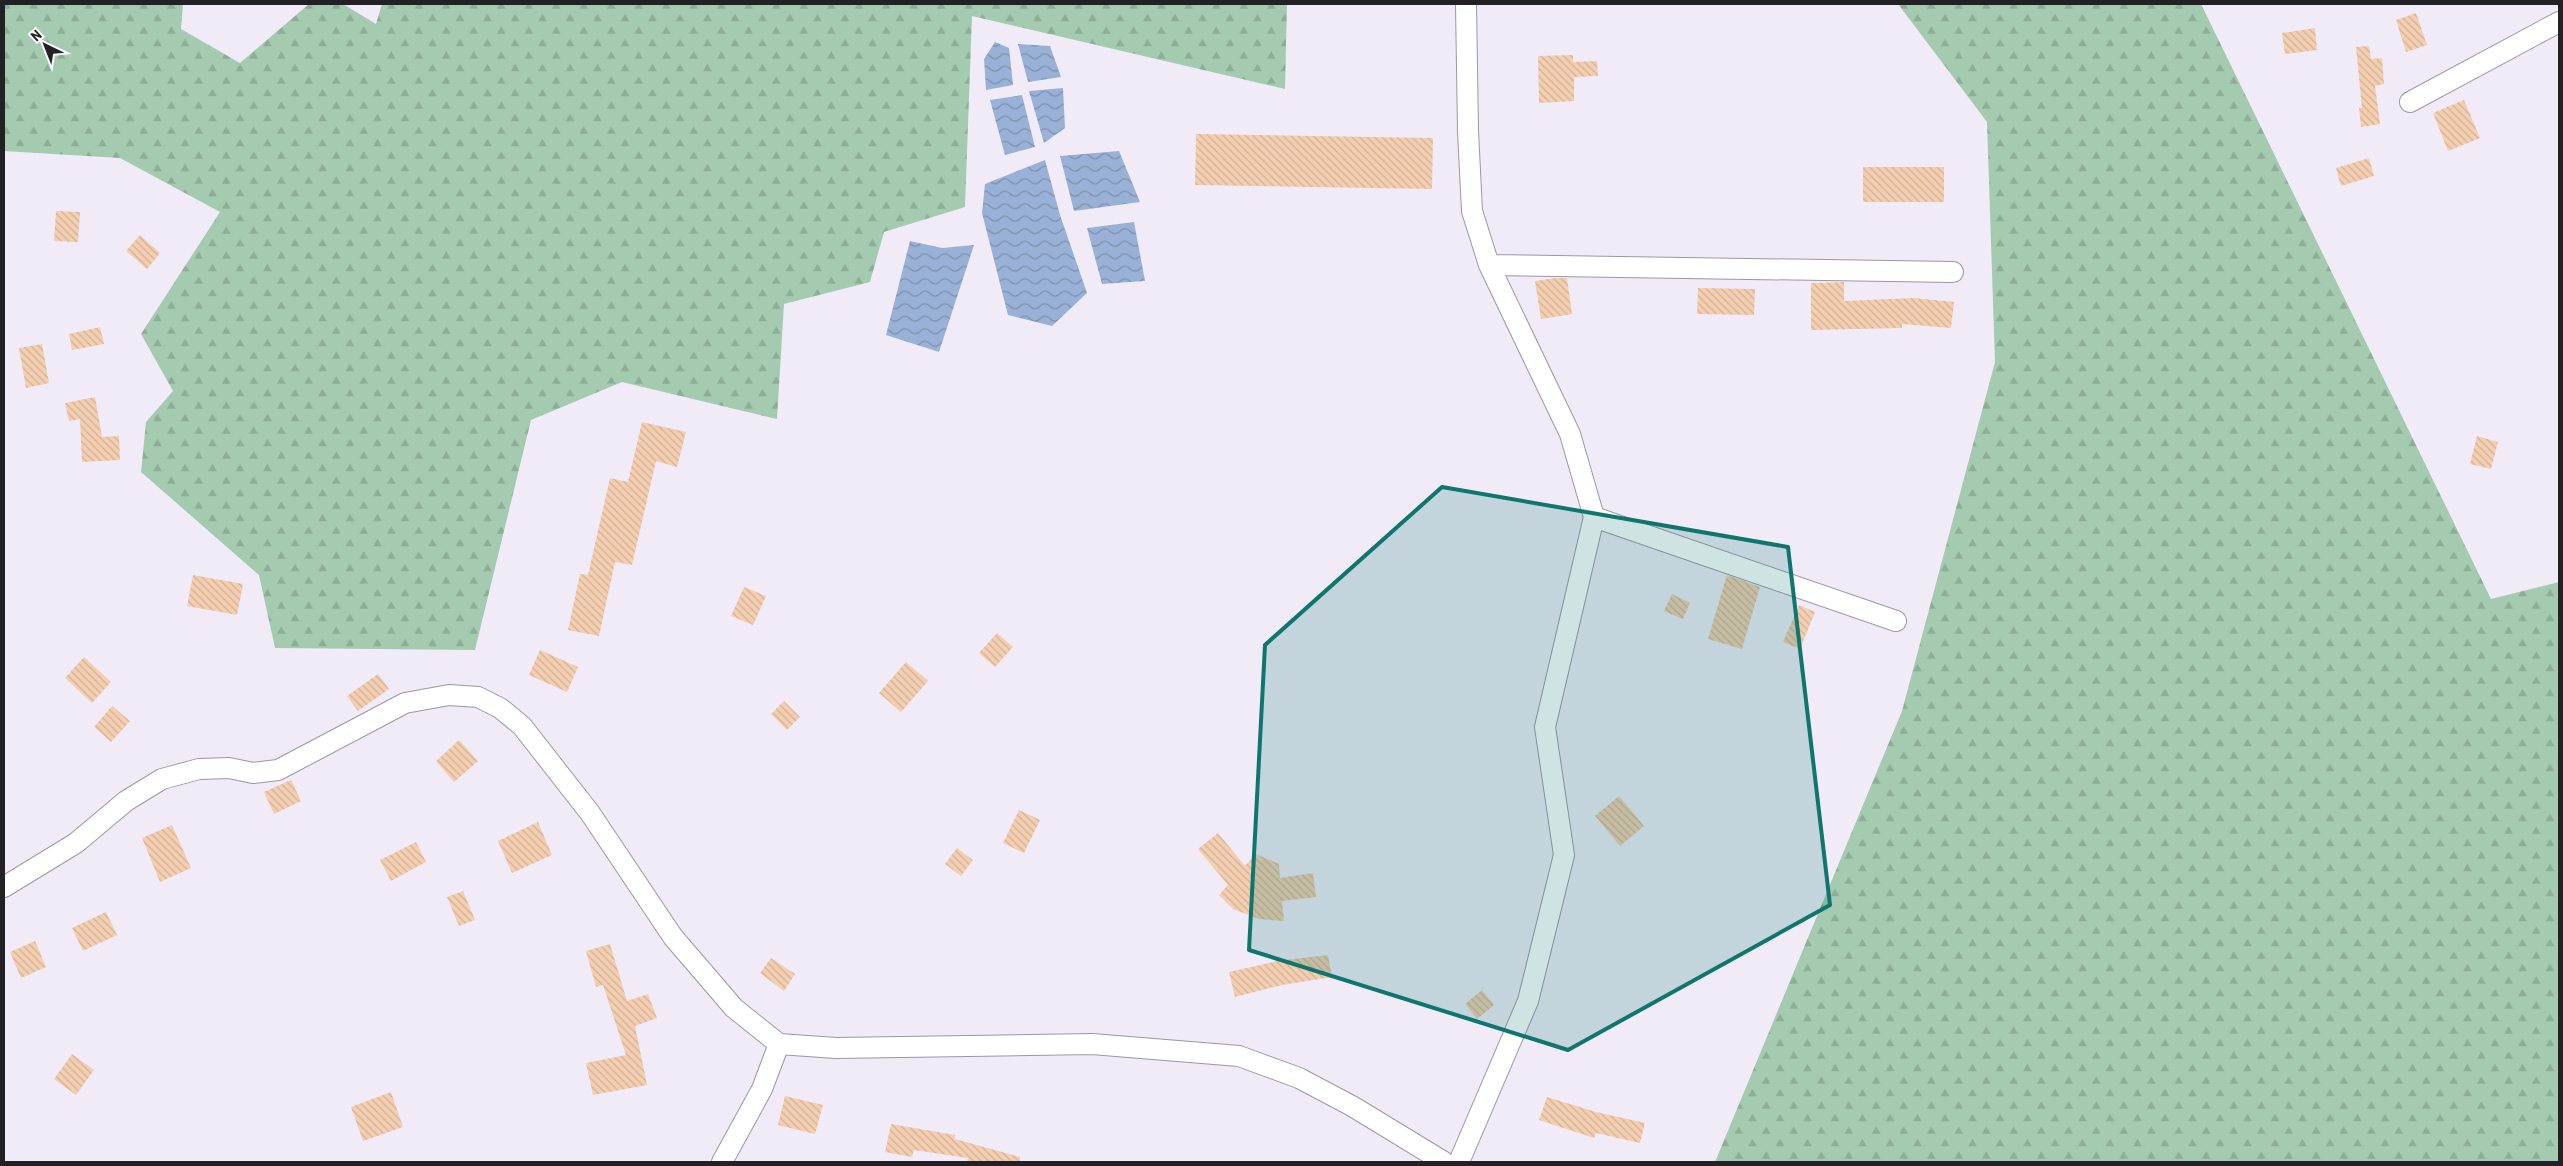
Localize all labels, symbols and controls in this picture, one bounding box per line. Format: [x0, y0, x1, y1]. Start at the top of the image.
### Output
north arrow [20, 20, 70, 70]
text: N [28, 27, 45, 44]

